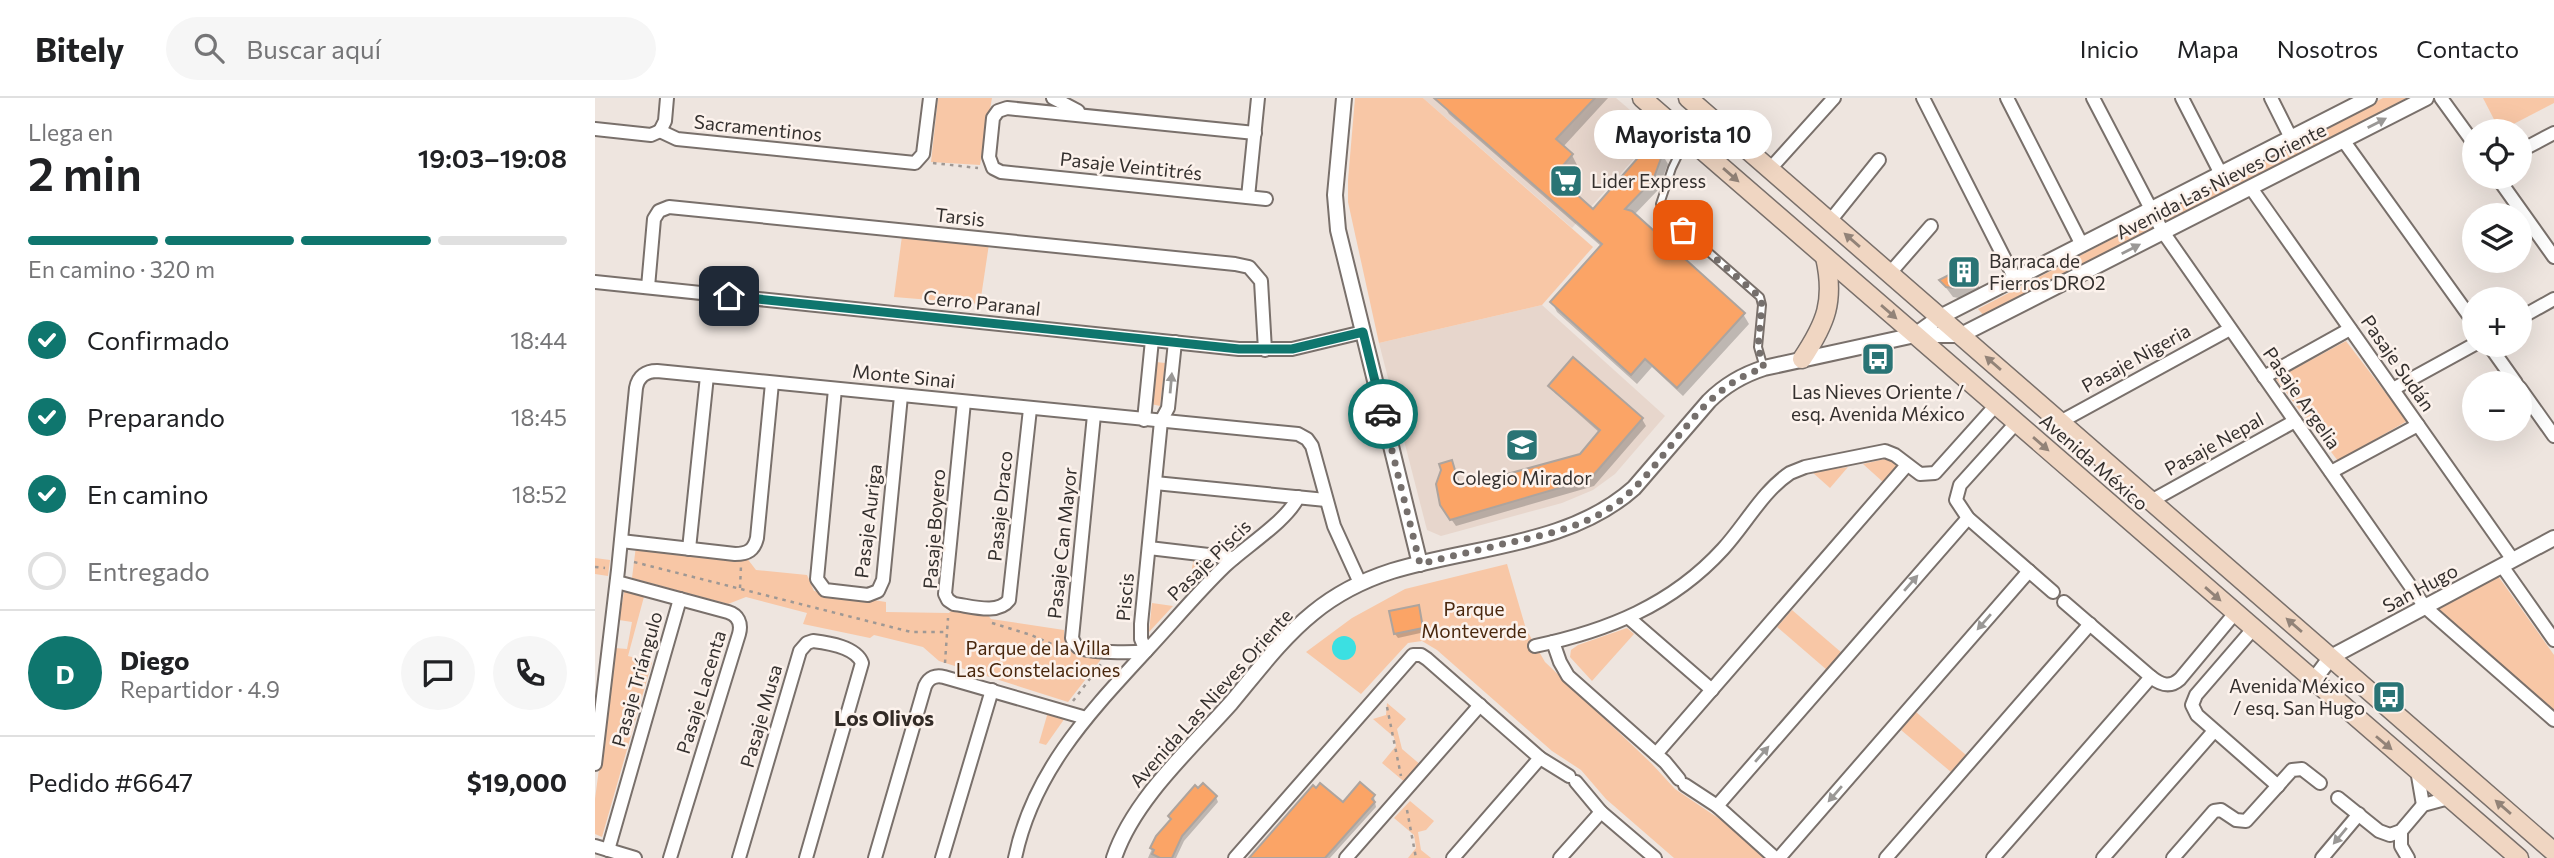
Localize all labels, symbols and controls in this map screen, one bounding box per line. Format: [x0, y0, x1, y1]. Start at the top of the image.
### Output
search box [166, 17, 656, 80]
text: Bitely [35, 28, 124, 69]
icon: search [190, 29, 228, 67]
text: Buscar aquí [246, 33, 381, 64]
text: Inicio [2080, 34, 2139, 63]
text: Mapa [2177, 34, 2239, 63]
text: Nosotros [2277, 34, 2378, 63]
text: Contacto [2416, 34, 2519, 63]
street label: Sacramentinos [693, 109, 823, 146]
callout: Mayorista 10 [1594, 111, 1772, 160]
one-way arrow [2367, 117, 2387, 128]
text: Llega en [28, 118, 113, 146]
street label: Avenida Las Nieves Oriente [2112, 118, 2330, 244]
map controls [2462, 119, 2532, 441]
button: locate [2462, 119, 2532, 189]
text: Mayorista 10 [1614, 120, 1752, 148]
text: 19:03–19:08 [418, 142, 567, 173]
text: 2 min [28, 144, 142, 200]
street label: Pasaje Veintitrés [1059, 147, 1203, 184]
supermarket icon: Lider Express [1547, 162, 1585, 200]
one-way arrow [1722, 167, 1739, 182]
place label: Lider Express [1591, 169, 1706, 192]
pin [1653, 200, 1713, 260]
street label: Tarsis [934, 202, 986, 231]
button: layers [2462, 203, 2532, 273]
icon: bag [1664, 211, 1702, 249]
one-way arrow [1843, 232, 1861, 248]
one-way arrow [2121, 243, 2141, 254]
place label: Barraca de Fierros DRO2 [1989, 249, 2106, 294]
building icon: Barraca de Fierros DRO2 [1945, 253, 1983, 291]
text: En camino · 320 m [28, 255, 215, 283]
pin [699, 266, 759, 326]
icon: home [710, 277, 748, 315]
street label: Cerro Paranal [922, 285, 1042, 320]
button: + [2462, 287, 2532, 357]
one-way arrow [1880, 304, 1898, 320]
street label: Pasaje Sudán [2357, 310, 2440, 415]
street label: Pasaje Nigeria [2077, 318, 2194, 397]
icon: check [28, 321, 66, 359]
text: Confirmado [87, 324, 229, 355]
text: 18:44 [510, 326, 567, 354]
bus stop icon: Las Nieves Oriente / esq. Avenida México [1859, 340, 1897, 378]
street label: Pasaje Argelia [2259, 342, 2346, 453]
one-way arrow [1985, 356, 2002, 371]
street label: Monte Sinai [851, 359, 957, 392]
button: − [2462, 371, 2532, 441]
one-way arrow [1166, 372, 1177, 394]
courier [1348, 379, 1418, 449]
place label: Las Nieves Oriente / esq. Avenida México [1791, 380, 1965, 425]
icon: car [1364, 395, 1402, 433]
icon: check [28, 398, 66, 436]
text: Preparando [87, 401, 225, 432]
text: 18:45 [511, 403, 567, 431]
street label: Pasaje Nepal [2160, 407, 2267, 480]
street label: Avenida México [2035, 408, 2153, 515]
school or university icon: Colegio Mirador [1503, 426, 1541, 464]
one-way arrow [2032, 436, 2050, 452]
street label: Pasaje Draco [982, 450, 1017, 562]
street label: Pasaje Auriga [849, 462, 886, 579]
street label: Pasaje Can Mayor [1042, 465, 1081, 620]
place label: Colegio Mirador [1452, 466, 1592, 489]
street label: Pasaje Boyero [918, 468, 949, 590]
icon: check [28, 475, 66, 513]
text: En camino [87, 478, 209, 509]
text: 18:52 [512, 480, 567, 508]
street label: Pasaje Piscis [1162, 514, 1255, 605]
text: Entregado [87, 555, 210, 586]
street label: San Hugo [2378, 558, 2461, 617]
street label: Piscis [1111, 572, 1138, 622]
one-way arrow [1903, 574, 1919, 592]
one-way arrow [2204, 586, 2221, 601]
park label: Parque Monteverde [1421, 597, 1527, 642]
street label: Avenida Las Nieves Oriente [1124, 604, 1297, 792]
street label: Pasaje Triángulo [606, 608, 667, 749]
one-way arrow [1977, 614, 1992, 631]
one-way arrow [2286, 618, 2303, 633]
street label: Pasaje Lacenta [671, 627, 730, 756]
button: chat [401, 636, 475, 710]
button: phone [493, 636, 567, 710]
park label: Parque de la Villa Las Constelaciones [956, 636, 1120, 681]
text: Diego [120, 644, 190, 675]
text: D [55, 658, 75, 689]
street label: Pasaje Musa [735, 662, 786, 770]
place label: Avenida México / esq. San Hugo [2229, 674, 2365, 719]
text: Repartidor · 4.9 [120, 675, 280, 703]
bus stop icon: Avenida México / esq. San Hugo [2370, 678, 2408, 716]
district label: Los Olivos [834, 705, 934, 730]
one-way arrow [2376, 735, 2393, 750]
one-way arrow [1754, 746, 1769, 763]
text: Pedido #6647 [28, 766, 193, 797]
text: $19,000 [467, 766, 567, 797]
one-way arrow [1827, 785, 1843, 803]
one-way arrow [2494, 800, 2511, 815]
one-way arrow [2333, 828, 2348, 845]

